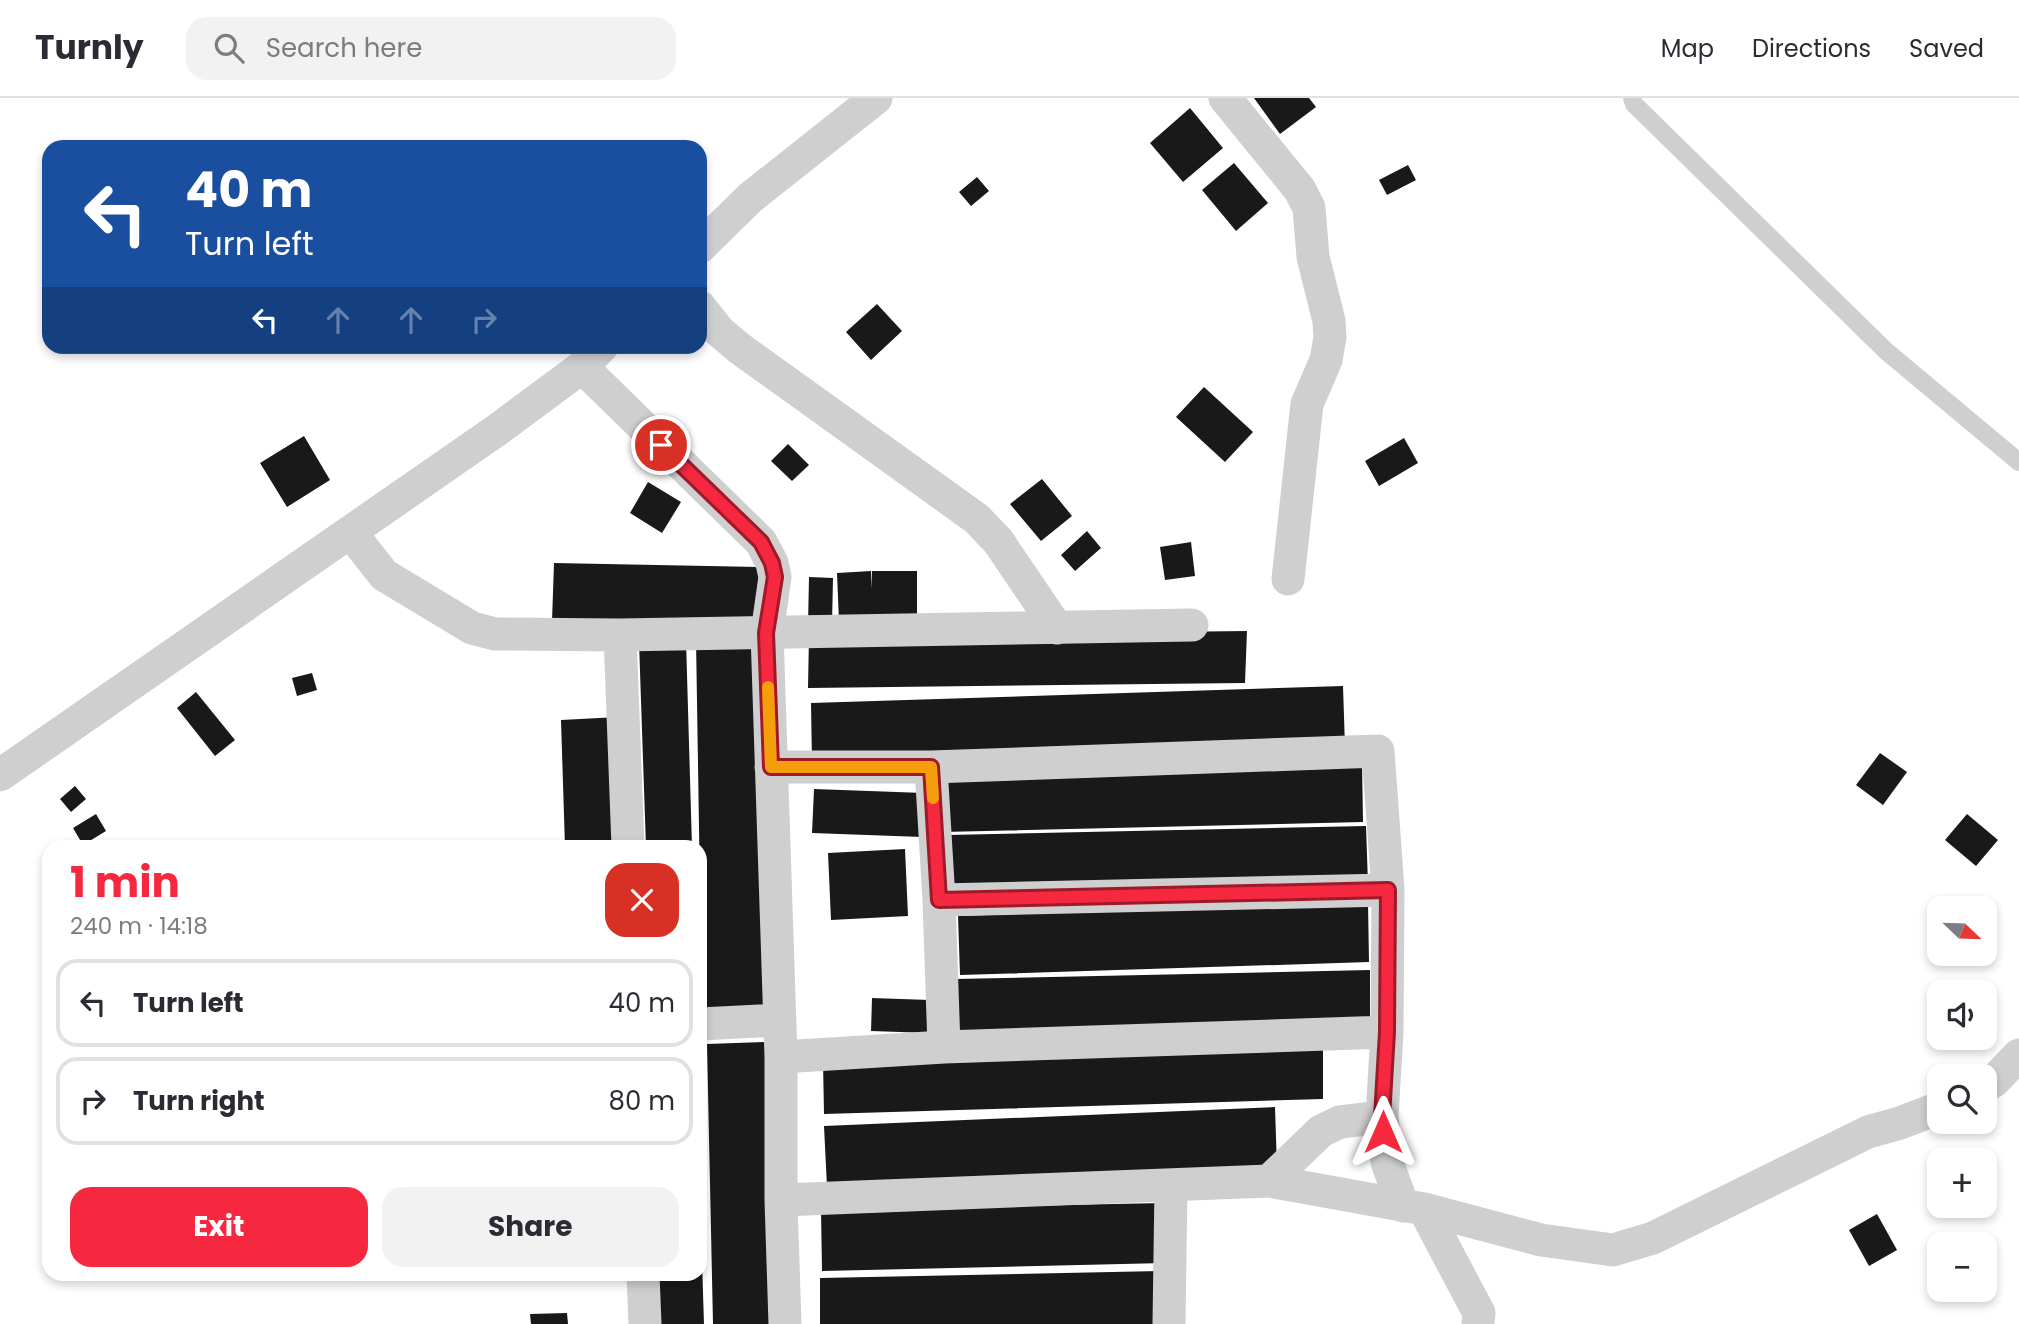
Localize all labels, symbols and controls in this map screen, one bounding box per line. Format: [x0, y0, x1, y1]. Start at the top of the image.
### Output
search box [186, 17, 676, 80]
text: Turnly [35, 24, 144, 71]
icon: search [210, 29, 248, 67]
text: Search here [266, 30, 422, 66]
text: Map [1661, 32, 1714, 65]
text: Directions [1752, 32, 1871, 65]
text: Saved [1909, 32, 1984, 65]
text: 40 m [185, 156, 312, 224]
icon: left [70, 168, 161, 259]
text: Turn left [185, 221, 314, 266]
icon: left [246, 301, 284, 339]
icon: ahead [319, 301, 357, 339]
icon: ahead [392, 301, 430, 339]
icon: right [465, 301, 503, 339]
pin [631, 415, 691, 475]
icon: arrive [642, 426, 680, 464]
text: 1 min [70, 853, 180, 912]
button: close [605, 863, 679, 937]
north arrow [1927, 896, 1997, 966]
map controls [1927, 896, 1997, 1302]
text: 240 m · 14:18 [70, 910, 208, 942]
button: sound [1927, 980, 1997, 1050]
icon: left [74, 984, 112, 1022]
text: Turn left [133, 985, 244, 1021]
text: 40 m [609, 985, 675, 1021]
button: search [1927, 1064, 1997, 1134]
icon: right [74, 1082, 112, 1120]
text: Turn right [133, 1083, 265, 1119]
text: 80 m [609, 1083, 675, 1119]
position arrow [1346, 1095, 1420, 1169]
button: + [1927, 1148, 1997, 1218]
button: Exit [70, 1187, 368, 1267]
button: Share [382, 1187, 679, 1267]
button: − [1927, 1232, 1997, 1302]

